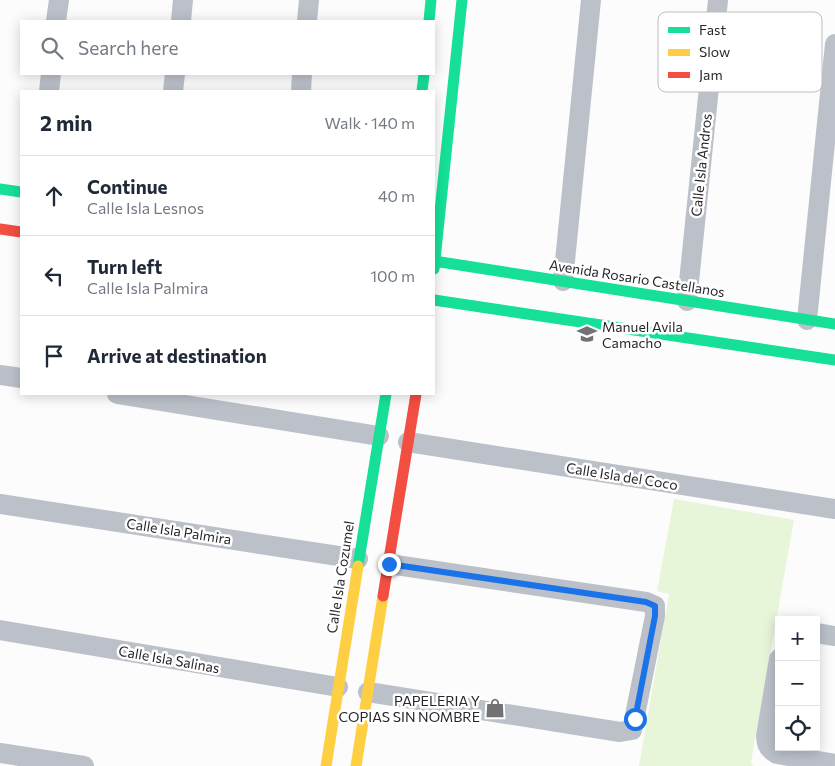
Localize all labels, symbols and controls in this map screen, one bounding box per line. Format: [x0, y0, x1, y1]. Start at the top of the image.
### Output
legend [658, 12, 822, 92]
search box [20, 20, 435, 75]
text: Fast [699, 21, 726, 38]
icon: search [38, 34, 66, 62]
text: Search here [78, 36, 178, 59]
text: Slow [699, 43, 730, 60]
text: Jam [699, 66, 723, 83]
text: 2 min [40, 110, 92, 135]
text: Walk · 140 m [325, 113, 415, 132]
street label: Calle Isla Andros [687, 113, 715, 217]
text: Continue [87, 175, 167, 198]
icon: ahead [40, 182, 68, 210]
text: 40 m [378, 186, 415, 205]
text: Calle Isla Lesnos [87, 198, 204, 217]
text: Turn left [87, 255, 162, 278]
street label: Avenida Rosario Castellanos [548, 256, 726, 300]
icon: left [40, 262, 68, 290]
text: 100 m [370, 266, 415, 285]
text: Calle Isla Palmira [87, 278, 208, 297]
place label: Manuel Avila Camacho [602, 318, 683, 351]
school or university icon: Manuel Avila Camacho [576, 323, 598, 345]
icon: arrive [40, 342, 68, 370]
text: Arrive at destination [87, 344, 267, 367]
street label: Calle Isla del Coco [565, 459, 679, 493]
street label: Calle Isla Palmira [125, 514, 233, 548]
street label: Calle Isla Cozumel [323, 519, 357, 635]
route end [378, 553, 401, 576]
map controls [775, 616, 820, 751]
button: + [775, 616, 820, 661]
street label: Calle Isla Salinas [117, 642, 221, 676]
button: − [775, 661, 820, 706]
place label: PAPELERIA Y COPIAS SIN NOMBRE [338, 692, 480, 725]
shop icon: PAPELERIA Y COPIAS SIN NOMBRE [484, 697, 506, 719]
button: locate [775, 706, 820, 751]
route start [624, 708, 647, 731]

